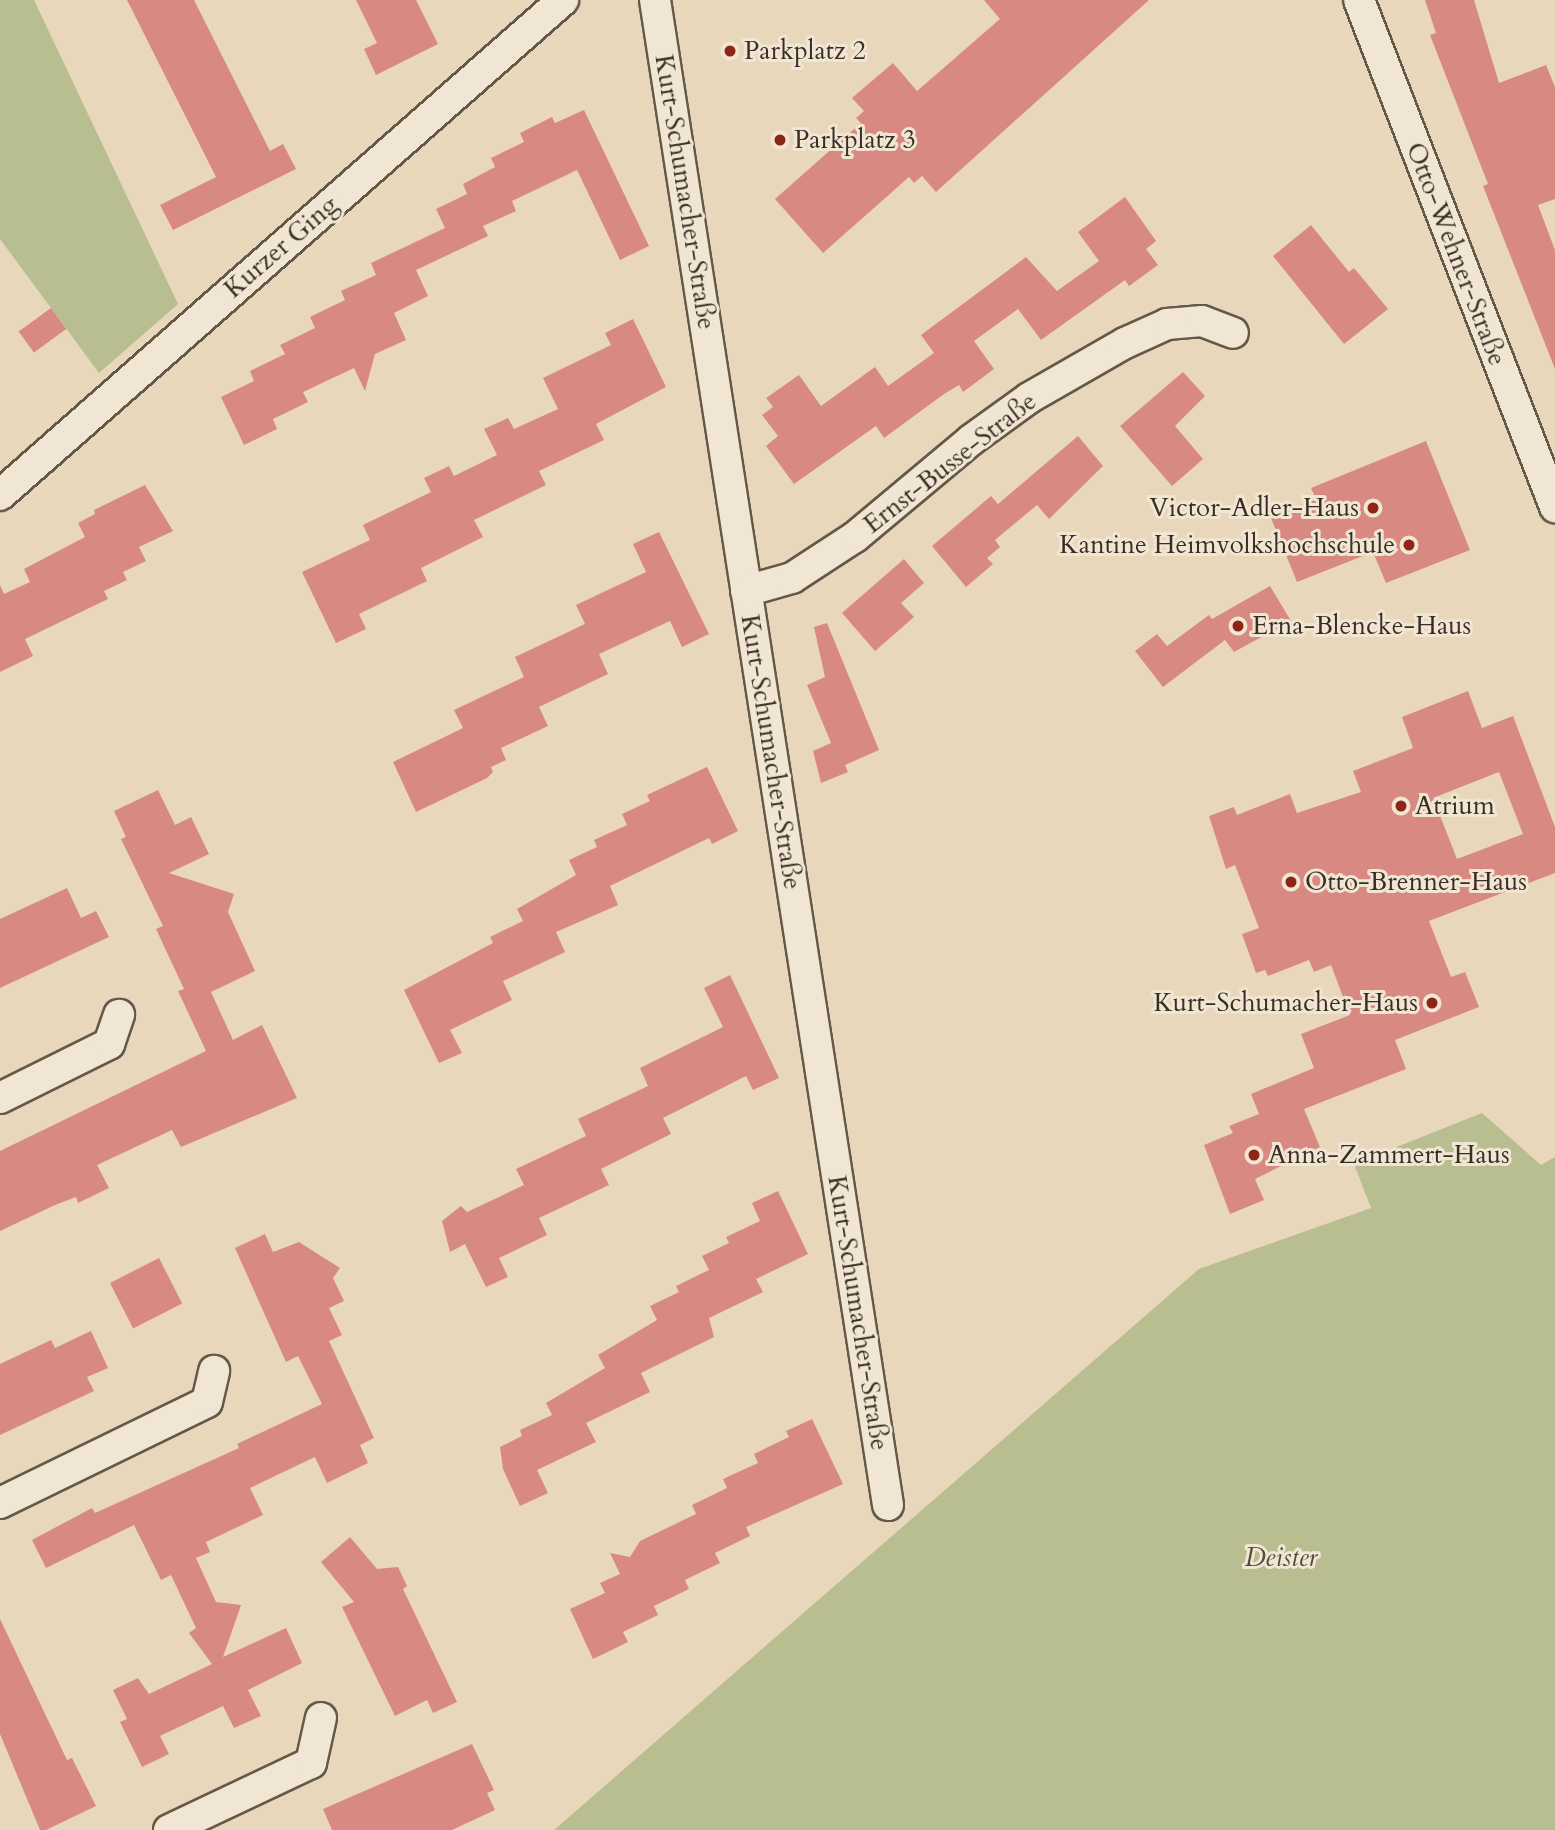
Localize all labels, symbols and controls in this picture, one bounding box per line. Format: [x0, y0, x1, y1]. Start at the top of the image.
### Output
place label: Parkplatz 2 [744, 35, 866, 67]
marker: Parkplatz 2 [722, 43, 738, 59]
street label: Kurt-Schumacher-Straße [648, 52, 722, 332]
place label: Parkplatz 3 [794, 124, 916, 156]
marker: Parkplatz 3 [772, 132, 788, 148]
street label: Otto-Wehner-Straße [1399, 138, 1513, 370]
street label: Kurzer Ging [218, 189, 344, 305]
street label: Ernst-Busse-Straße [857, 386, 1043, 540]
place label: Victor-Adler-Haus [1150, 492, 1359, 524]
marker: Victor-Adler-Haus [1365, 500, 1381, 516]
place label: Kantine Heimvolkshochschule [1059, 529, 1395, 561]
marker: Kantine Heimvolkshochschule [1401, 537, 1417, 553]
place label: Erna-Blencke-Haus [1252, 610, 1471, 642]
street label: Kurt-Schumacher-Straße [734, 612, 808, 892]
marker: Erna-Blencke-Haus [1230, 618, 1246, 634]
place label: Atrium [1415, 790, 1495, 822]
marker: Atrium [1393, 798, 1409, 814]
place label: Otto-Brenner-Haus [1305, 866, 1527, 898]
marker: Otto-Brenner-Haus [1283, 874, 1299, 890]
place label: Kurt-Schumacher-Haus [1154, 987, 1418, 1019]
marker: Kurt-Schumacher-Haus [1424, 995, 1440, 1011]
place label: Anna-Zammert-Haus [1268, 1139, 1510, 1171]
marker: Anna-Zammert-Haus [1246, 1147, 1262, 1163]
street label: Kurt-Schumacher-Straße [821, 1173, 895, 1453]
park label: Deister [1245, 1542, 1317, 1574]

